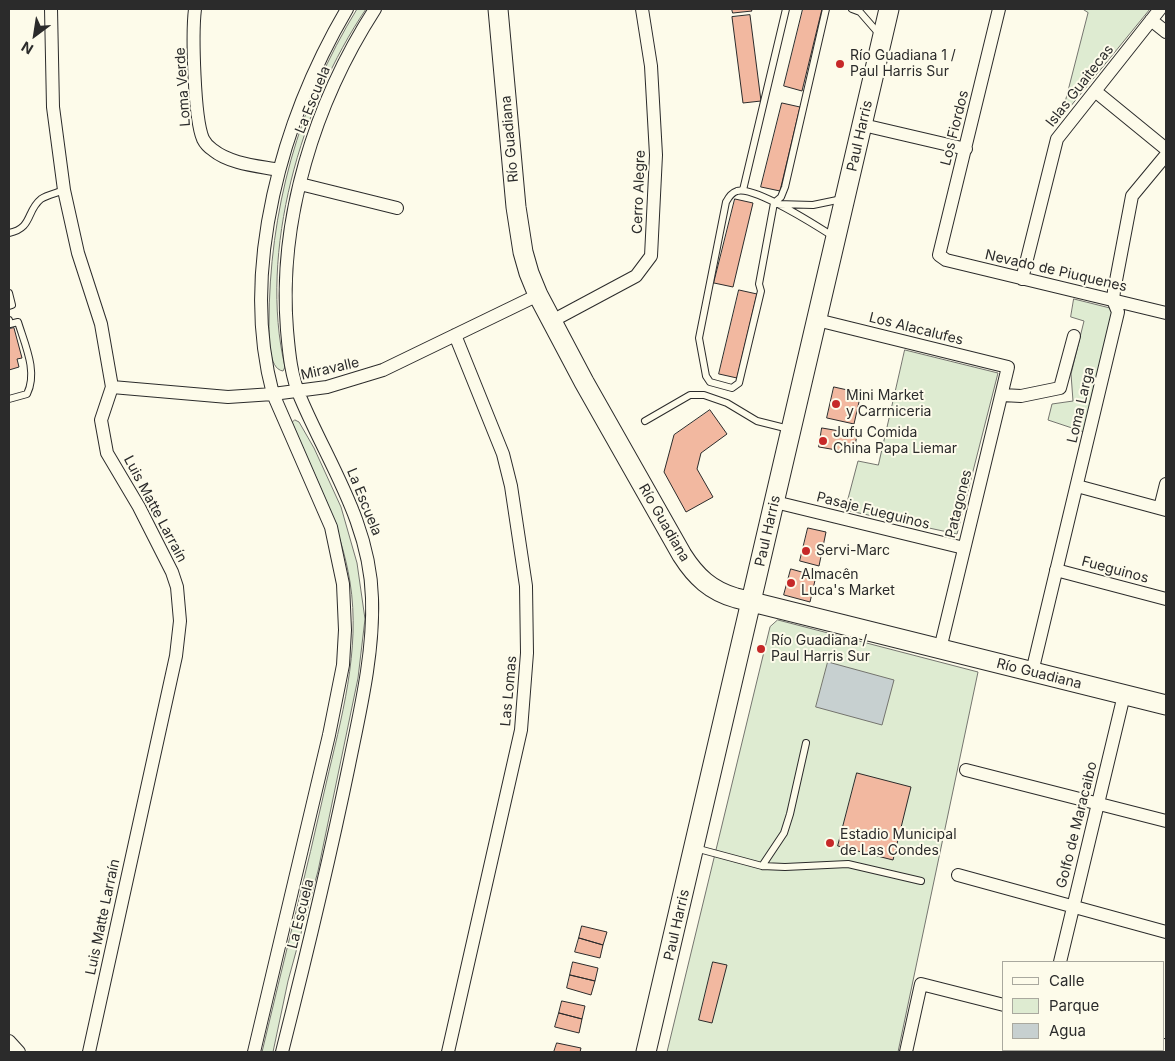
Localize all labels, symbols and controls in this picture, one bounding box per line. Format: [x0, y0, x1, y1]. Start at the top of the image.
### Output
north arrow [10, 10, 60, 60]
text: N [18, 38, 36, 58]
street label: Islas Guaitecas [1043, 42, 1117, 130]
street label: Loma Verde [172, 47, 194, 127]
place label: Río Guadiana 1 / Paul Harris Sur [850, 48, 956, 80]
marker: Río Guadiana 1 / Paul Harris Sur [834, 58, 846, 70]
street label: La Escuela [292, 64, 334, 136]
street label: Los Fiordos [938, 89, 972, 167]
street label: Río Guadiana [498, 95, 522, 183]
street label: Paul Harris [844, 99, 876, 173]
street label: Cerro Alegre [629, 150, 649, 234]
street label: Nevado de Piuquenes [983, 246, 1129, 296]
street label: Los Alacalufes [867, 309, 965, 349]
street label: Miravalle [299, 354, 361, 384]
street label: Loma Larga [1064, 365, 1098, 445]
place label: Mini Market y Carrniceria [846, 388, 931, 421]
marker: Mini Market y Carrniceria [830, 398, 842, 410]
place label: Jufu Comida China Papa Liemar [833, 425, 957, 458]
marker: Jufu Comida China Papa Liemar [817, 435, 829, 447]
street label: Luis Matte Larraín [120, 453, 190, 565]
street label: La Escuela [343, 466, 385, 538]
street label: Patagones [942, 468, 976, 540]
street label: Río Guadiana [635, 481, 693, 565]
street label: Pasaje Fueguinos [815, 489, 931, 533]
street label: Paul Harris [752, 494, 784, 568]
place label: Servi-Marc [816, 543, 890, 559]
marker: Servi-Marc [800, 545, 812, 557]
street label: Fueguinos [1080, 553, 1150, 587]
place label: Almacên Luca's Market [801, 567, 895, 600]
marker: Almacên Luca's Market [785, 577, 797, 589]
place label: Río Guadiana / Paul Harris Sur [771, 633, 870, 666]
marker: Río Guadiana / Paul Harris Sur [755, 643, 767, 655]
street label: Las Lomas [498, 655, 520, 727]
street label: Río Guadiana [995, 655, 1083, 693]
street label: Golfo de Maracaibo [1053, 760, 1101, 890]
place label: Estadio Municipal de Las Condes [840, 827, 957, 860]
marker: Estadio Municipal de Las Condes [824, 837, 836, 849]
street label: Luis Matte Larraín [82, 857, 124, 977]
street label: La Escuela [284, 877, 318, 951]
street label: Paul Harris [661, 888, 693, 962]
legend [1002, 961, 1165, 1051]
text: Calle [1049, 971, 1084, 990]
text: Parque [1049, 996, 1099, 1015]
text: Agua [1049, 1021, 1086, 1040]

